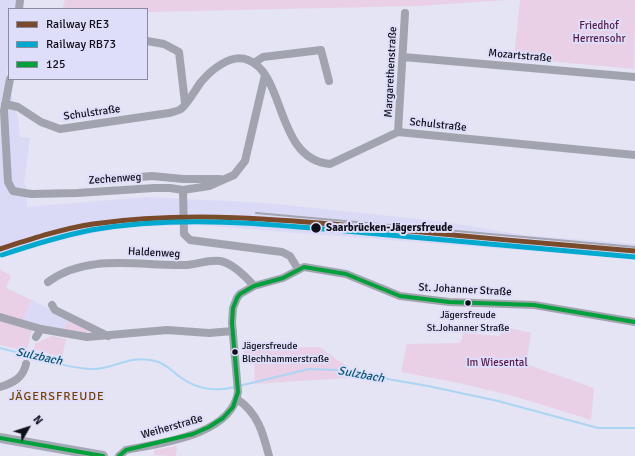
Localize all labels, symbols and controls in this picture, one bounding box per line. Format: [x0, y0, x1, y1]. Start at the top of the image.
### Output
legend [8, 8, 148, 80]
text: Railway RE3 [46, 17, 109, 32]
park label: Friedhof Herrensohr [573, 19, 625, 45]
street label: Margarethenstraße [382, 26, 400, 118]
text: Railway RB73 [46, 37, 116, 52]
street label: Mozartstraße [488, 47, 552, 65]
text: 125 [46, 57, 65, 72]
street label: Schulstraße [63, 102, 121, 124]
street label: Schulstraße [409, 115, 467, 135]
street label: Zechenweg [88, 171, 142, 187]
marker: Saarbrücken-Jägersfreude [309, 221, 323, 235]
place label: Saarbrücken-Jägersfreude [326, 221, 453, 235]
street label: Haldenweg [127, 245, 181, 261]
street label: St. Johanner Straße [418, 281, 512, 299]
marker: Jägersfreude St.Johanner Straße [463, 298, 473, 308]
place label: Jägersfreude St.Johanner Straße [427, 309, 509, 332]
place label: Jägersfreude Blechhammerstraße [242, 340, 329, 364]
water label: Sulzbach [15, 345, 63, 369]
marker: Jägersfreude Blechhammerstraße [230, 347, 240, 357]
park label: Im Wiesental [466, 356, 528, 370]
water label: Sulzbach [337, 364, 385, 386]
district label: JÄGERSFREUDE [9, 390, 105, 404]
north arrow [8, 408, 48, 448]
street label: Weiherstraße [140, 412, 204, 442]
text: N [30, 413, 45, 427]

